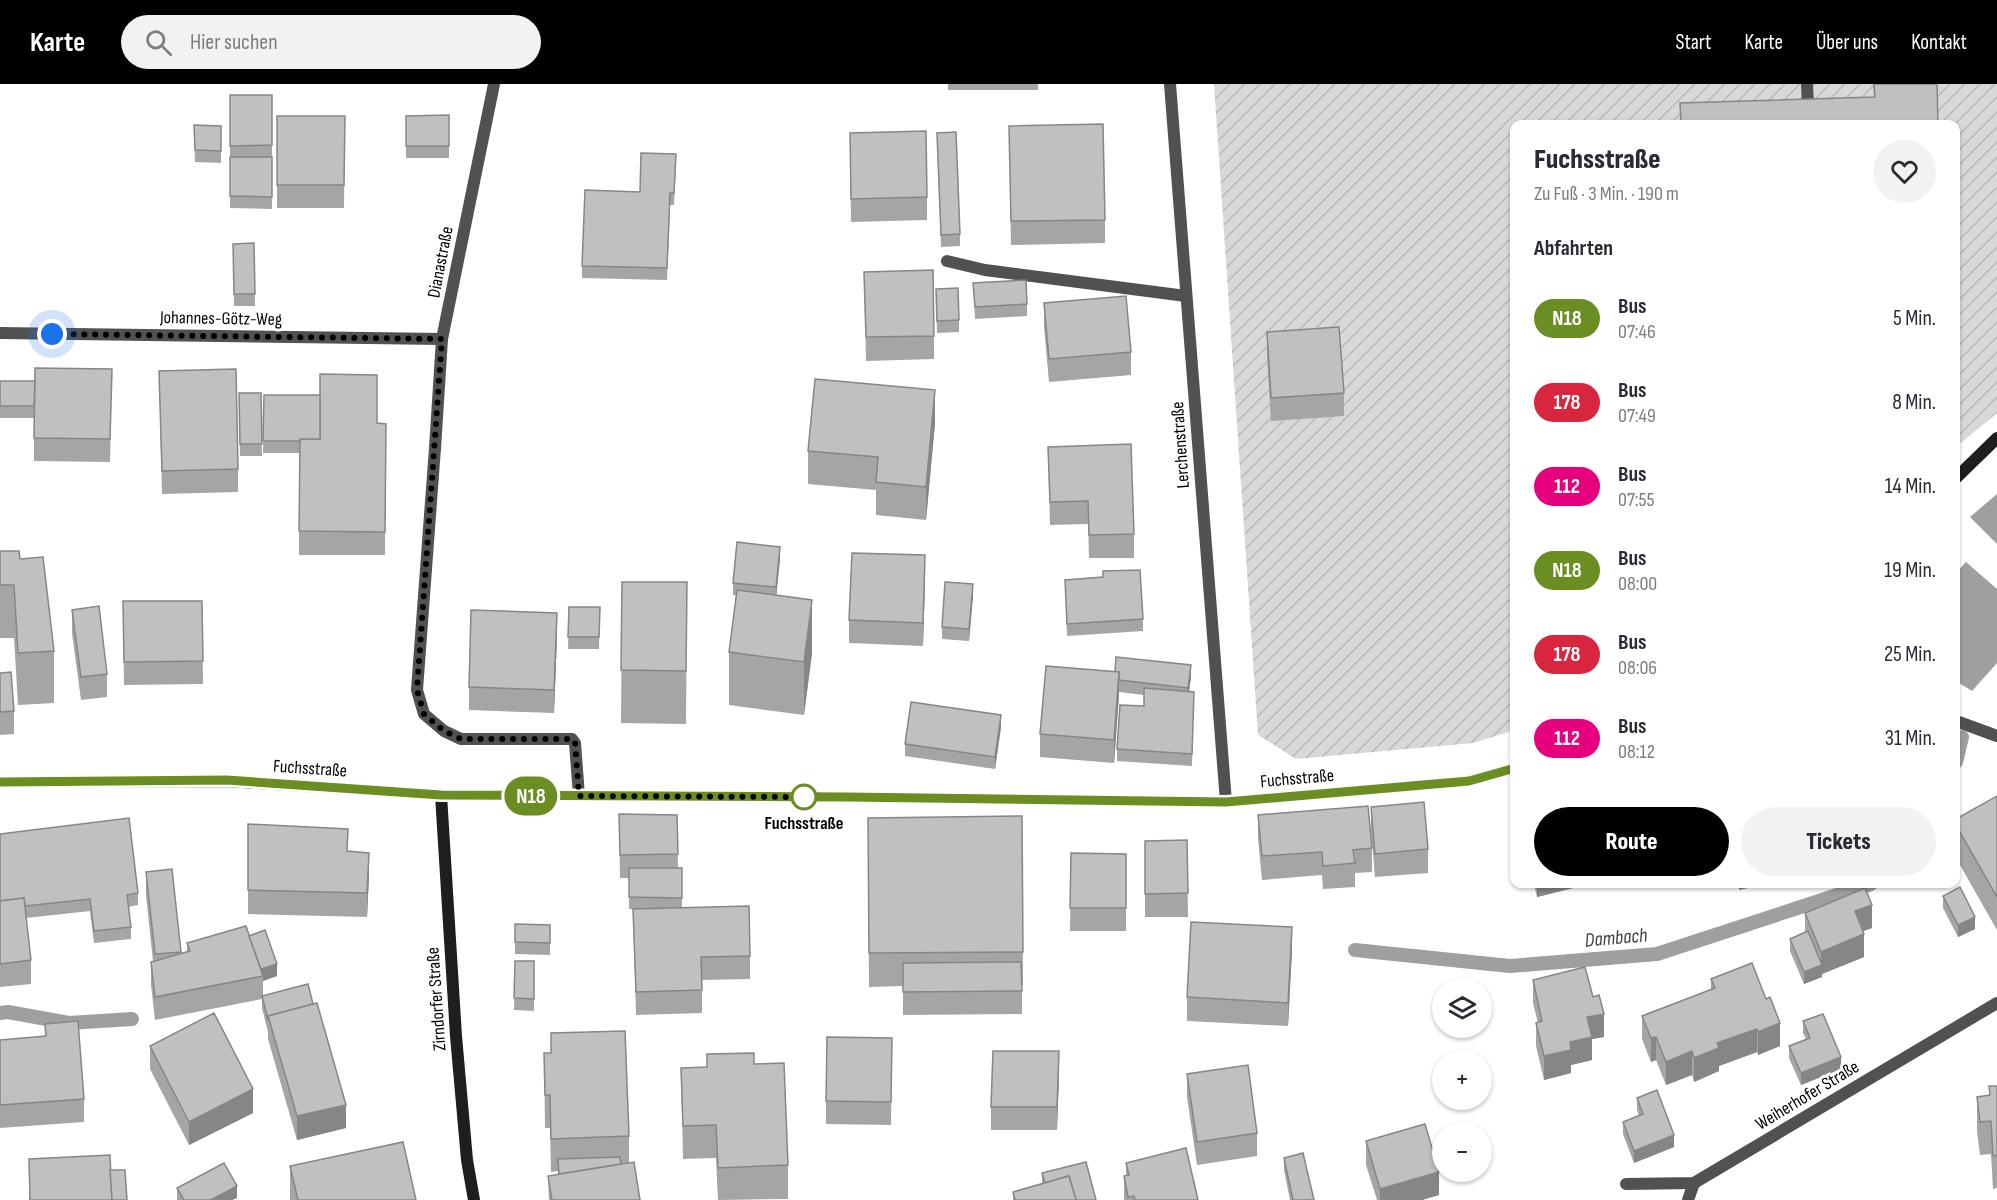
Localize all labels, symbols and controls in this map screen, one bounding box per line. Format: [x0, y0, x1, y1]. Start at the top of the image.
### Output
search box [121, 15, 541, 69]
text: Karte [30, 26, 85, 59]
icon: search [142, 26, 175, 59]
text: Hier suchen [190, 29, 278, 56]
text: Start [1675, 30, 1712, 55]
text: Karte [1745, 30, 1783, 55]
text: Über uns [1816, 30, 1878, 55]
text: Kontakt [1911, 30, 1967, 55]
button: heart [1873, 140, 1936, 203]
text: Fuchsstraße [1534, 143, 1661, 176]
text: Zu Fuß · 3 Min. · 190 m [1534, 182, 1679, 206]
street label: Dianastraße [423, 225, 458, 300]
text: Abfahrten [1534, 235, 1613, 262]
text: Bus [1618, 293, 1647, 320]
text: 5 Min. [1893, 305, 1936, 332]
text: N18 [1552, 306, 1582, 331]
street label: Johannes-Götz-Weg [159, 307, 282, 330]
your location [37, 319, 67, 349]
text: 07:46 [1618, 320, 1656, 344]
text: Bus [1618, 377, 1647, 404]
text: 8 Min. [1892, 389, 1936, 416]
text: 178 [1553, 390, 1581, 415]
street label: Lerchenstraße [1167, 401, 1194, 489]
text: 07:49 [1618, 404, 1656, 428]
text: Bus [1618, 461, 1647, 488]
text: 14 Min. [1885, 473, 1936, 500]
text: 112 [1554, 474, 1580, 499]
text: 07:55 [1618, 488, 1655, 512]
text: Bus [1618, 545, 1647, 572]
text: 19 Min. [1884, 557, 1936, 584]
text: N18 [1552, 558, 1582, 583]
text: 08:00 [1618, 572, 1657, 596]
text: Bus [1618, 629, 1647, 656]
text: 25 Min. [1884, 641, 1936, 668]
text: 178 [1553, 642, 1581, 667]
text: 08:06 [1618, 656, 1657, 680]
text: Bus [1618, 713, 1647, 740]
text: 31 Min. [1885, 725, 1936, 752]
text: 112 [1554, 726, 1580, 751]
text: 08:12 [1618, 740, 1655, 764]
street label: Fuchsstraße [272, 755, 348, 782]
street label: Fuchsstraße [1259, 765, 1335, 792]
line badge: N18 [496, 776, 566, 816]
text: N18 [516, 784, 546, 809]
marker: Fuchsstraße [791, 784, 817, 810]
button: Route [1534, 807, 1729, 876]
button: Tickets [1741, 807, 1936, 876]
place label: Fuchsstraße [764, 813, 844, 834]
water label: Dambach [1584, 923, 1648, 953]
street label: Zirndorfer Straße [422, 946, 451, 1052]
map controls [1432, 978, 1492, 1182]
button: layers [1432, 978, 1492, 1038]
button: + [1432, 1050, 1492, 1110]
street label: Weiherhofer Straße [1752, 1056, 1863, 1135]
button: − [1432, 1122, 1492, 1182]

